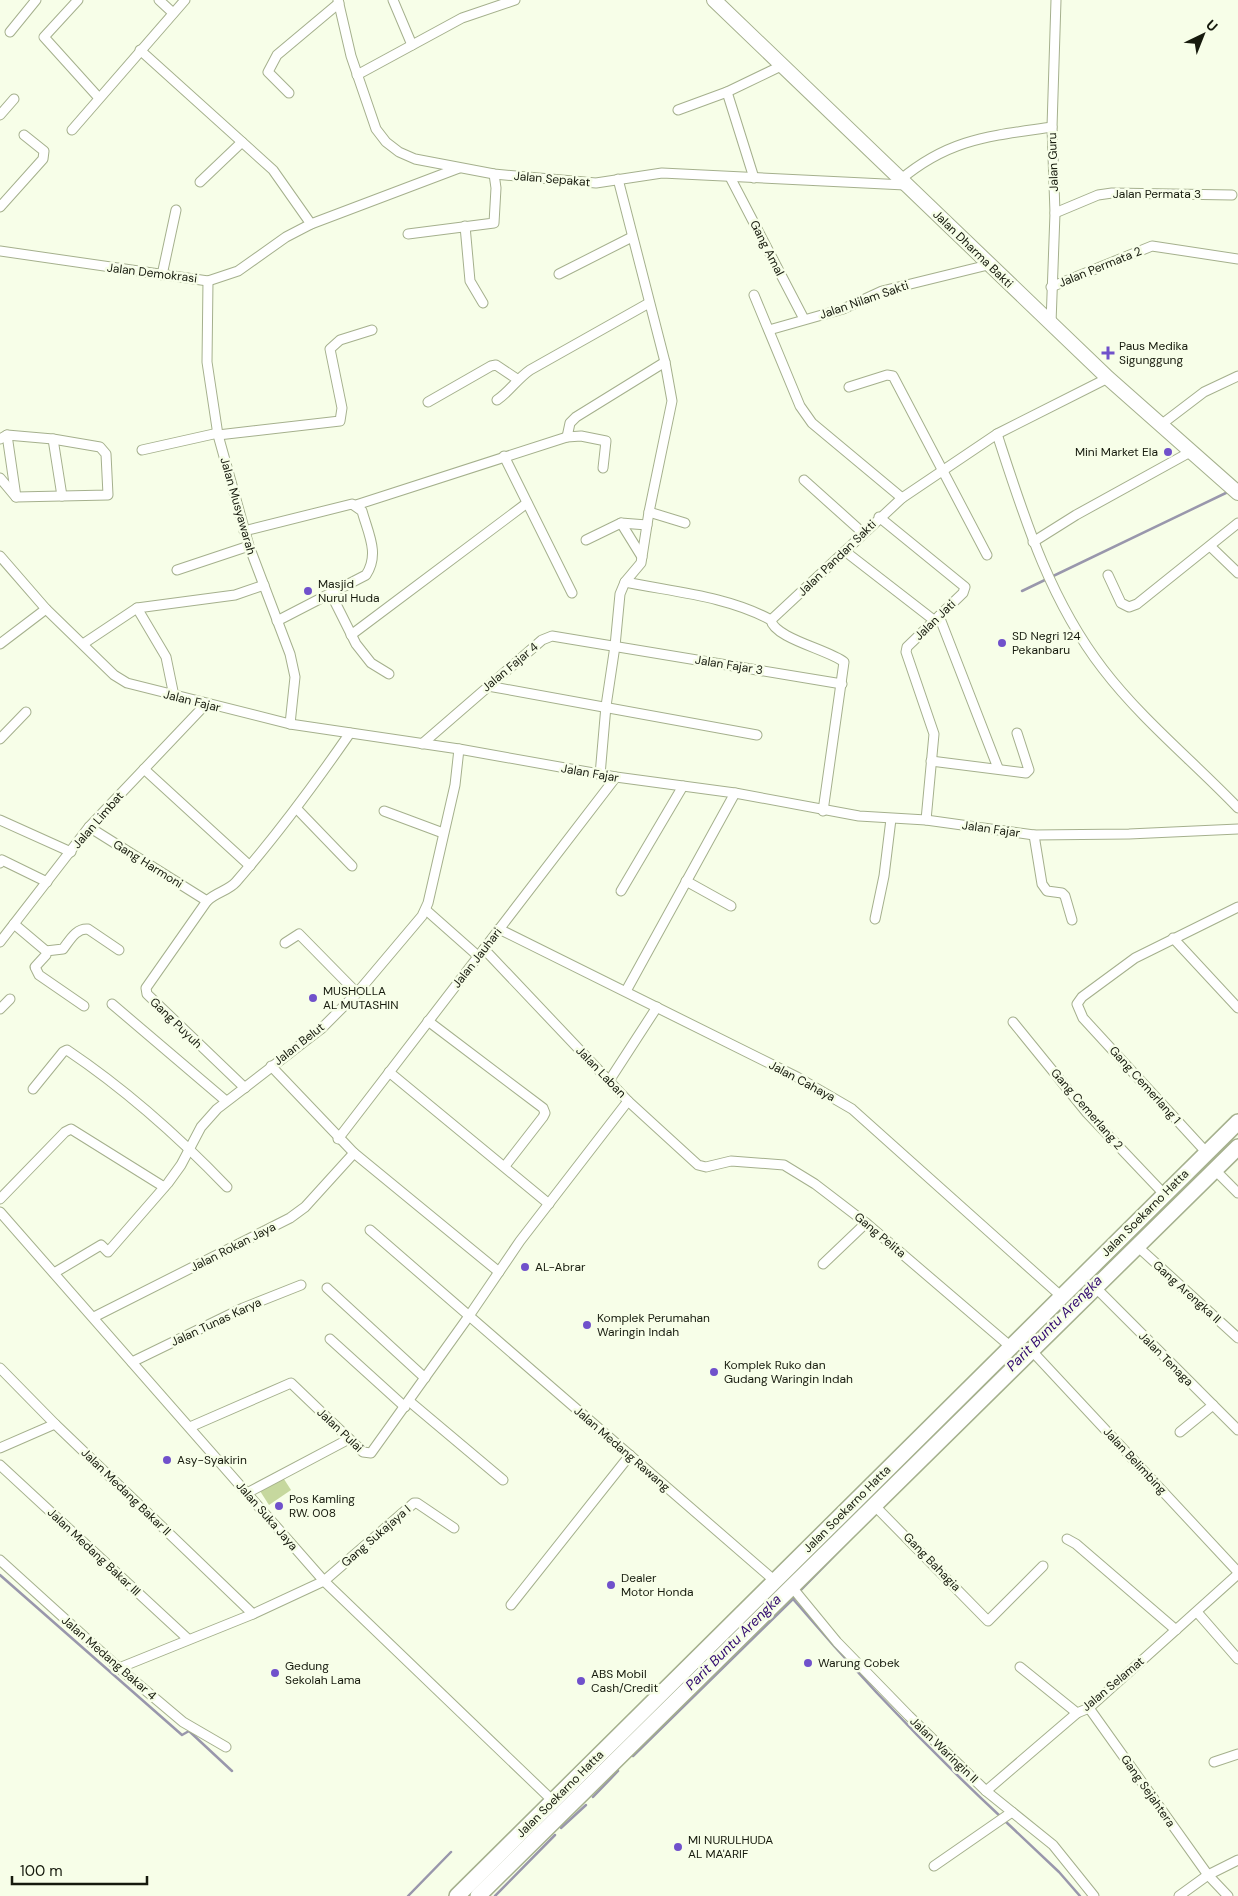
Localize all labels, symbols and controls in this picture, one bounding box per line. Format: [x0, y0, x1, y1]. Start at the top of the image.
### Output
north arrow [1178, 10, 1228, 60]
text: U [1202, 16, 1222, 35]
street label: Jalan Guru [1044, 132, 1062, 192]
street label: Jalan Sepakat [513, 168, 591, 190]
street label: Jalan Permata 3 [1113, 186, 1201, 202]
street label: Jalan Dharma Bakti [929, 207, 1017, 292]
street label: Gang Amal [746, 218, 788, 278]
street label: Jalan Permata 2 [1056, 243, 1144, 291]
street label: Jalan Demokrasi [106, 260, 198, 286]
street label: Jalan Nilam Sakti [817, 277, 911, 323]
place label: Paus Medika Sigunggung [1119, 338, 1188, 368]
marker: Paus Medika Sigunggung [1101, 346, 1115, 360]
place label: Mini Market Ela [1075, 444, 1158, 460]
marker: Mini Market Ela [1162, 446, 1174, 458]
street label: Jalan Musyawarah [216, 455, 260, 557]
street label: Jalan Pandan Sakti [794, 516, 880, 600]
place label: Masjid Nurul Huda [318, 576, 379, 606]
marker: Masjid Nurul Huda [302, 585, 314, 597]
street label: Jalan Jati [911, 596, 959, 644]
place label: SD Negri 124 Pekanbaru [1012, 628, 1080, 658]
marker: SD Negri 124 Pekanbaru [996, 637, 1008, 649]
street label: Jalan Fajar 4 [479, 639, 541, 695]
street label: Jalan Fajar 3 [694, 652, 764, 678]
street label: Jalan Fajar [162, 686, 223, 716]
street label: Jalan Fajar [560, 760, 621, 786]
street label: Jalan Limbat [69, 788, 127, 852]
street label: Jalan Fajar [961, 817, 1022, 841]
street label: Gang Harmoni [110, 836, 186, 892]
street label: Jalan Jauhari [449, 925, 506, 991]
place label: MUSHOLLA AL MUTASHIN [323, 983, 398, 1013]
marker: MUSHOLLA AL MUTASHIN [307, 992, 319, 1004]
street label: Gang Puyuh [146, 994, 206, 1052]
street label: Jalan Belut [270, 1019, 328, 1069]
street label: Jalan Laban [572, 1043, 630, 1101]
street label: Gang Cemerlang 1 [1106, 1043, 1184, 1127]
street label: Jalan Cahaya [766, 1057, 838, 1105]
street label: Gang Cemerlang 2 [1047, 1065, 1127, 1153]
street label: Jalan Soekarno Hatta [1098, 1166, 1192, 1260]
street label: Gang Pelita [851, 1209, 909, 1261]
street label: Jalan Rokan Jaya [188, 1219, 278, 1275]
street label: Gang Arengka II [1150, 1257, 1224, 1327]
place label: AL-Abrar [535, 1259, 586, 1275]
marker: AL-Abrar [519, 1261, 531, 1273]
water label: Parit Buntu Arengka [1002, 1271, 1106, 1375]
street label: Jalan Tunas Karya [168, 1294, 264, 1350]
place label: Komplek Perumahan Waringin Indah [597, 1310, 710, 1340]
marker: Komplek Perumahan Waringin Indah [581, 1319, 593, 1331]
street label: Jalan Tenaga [1135, 1328, 1197, 1390]
place label: Komplek Ruko dan Gudang Waringin Indah [724, 1357, 853, 1387]
marker: Komplek Ruko dan Gudang Waringin Indah [708, 1366, 720, 1378]
street label: Jalan Medang Rawang [571, 1403, 674, 1495]
street label: Jalan Pulai [313, 1404, 367, 1456]
street label: Jalan Belimbing [1100, 1424, 1170, 1498]
street label: Jalan Medang Bakar II [78, 1445, 174, 1539]
place label: Asy-Syakirin [177, 1452, 247, 1468]
marker: Asy-Syakirin [161, 1454, 173, 1466]
street label: Jalan Soekarno Hatta [800, 1462, 894, 1556]
street label: Jalan Suka Jaya [233, 1478, 301, 1554]
place label: Pos Kamling RW. 008 [289, 1491, 355, 1521]
marker: Pos Kamling RW. 008 [273, 1500, 285, 1512]
street label: Gang Sukajaya I [338, 1501, 414, 1571]
street label: Jalan Medang Bakar III [44, 1505, 144, 1599]
street label: Gang Bahagia [900, 1529, 964, 1595]
place label: Dealer Motor Honda [621, 1570, 693, 1600]
marker: Dealer Motor Honda [605, 1579, 617, 1591]
water label: Parit Buntu Arengka [681, 1590, 785, 1694]
street label: Jalan Medang Bakar 4 [58, 1612, 160, 1704]
street label: Jalan Selamat [1079, 1653, 1148, 1715]
place label: Warung Cobek [818, 1655, 900, 1671]
marker: Warung Cobek [802, 1657, 814, 1669]
place label: Gedung Sekolah Lama [285, 1658, 361, 1688]
place label: ABS Mobil Cash/Credit [591, 1666, 658, 1696]
marker: Gedung Sekolah Lama [269, 1667, 281, 1679]
marker: ABS Mobil Cash/Credit [575, 1675, 587, 1687]
street label: Jalan Waringin II [906, 1713, 982, 1787]
street label: Jalan Soekarno Hatta [513, 1747, 607, 1841]
street label: Gang Sejahtera [1117, 1752, 1179, 1830]
place label: MI NURULHUDA AL MA'ARIF [688, 1832, 773, 1862]
marker: MI NURULHUDA AL MA'ARIF [672, 1841, 684, 1853]
scale bar [12, 1854, 148, 1886]
text: 100 m [20, 1861, 63, 1881]

